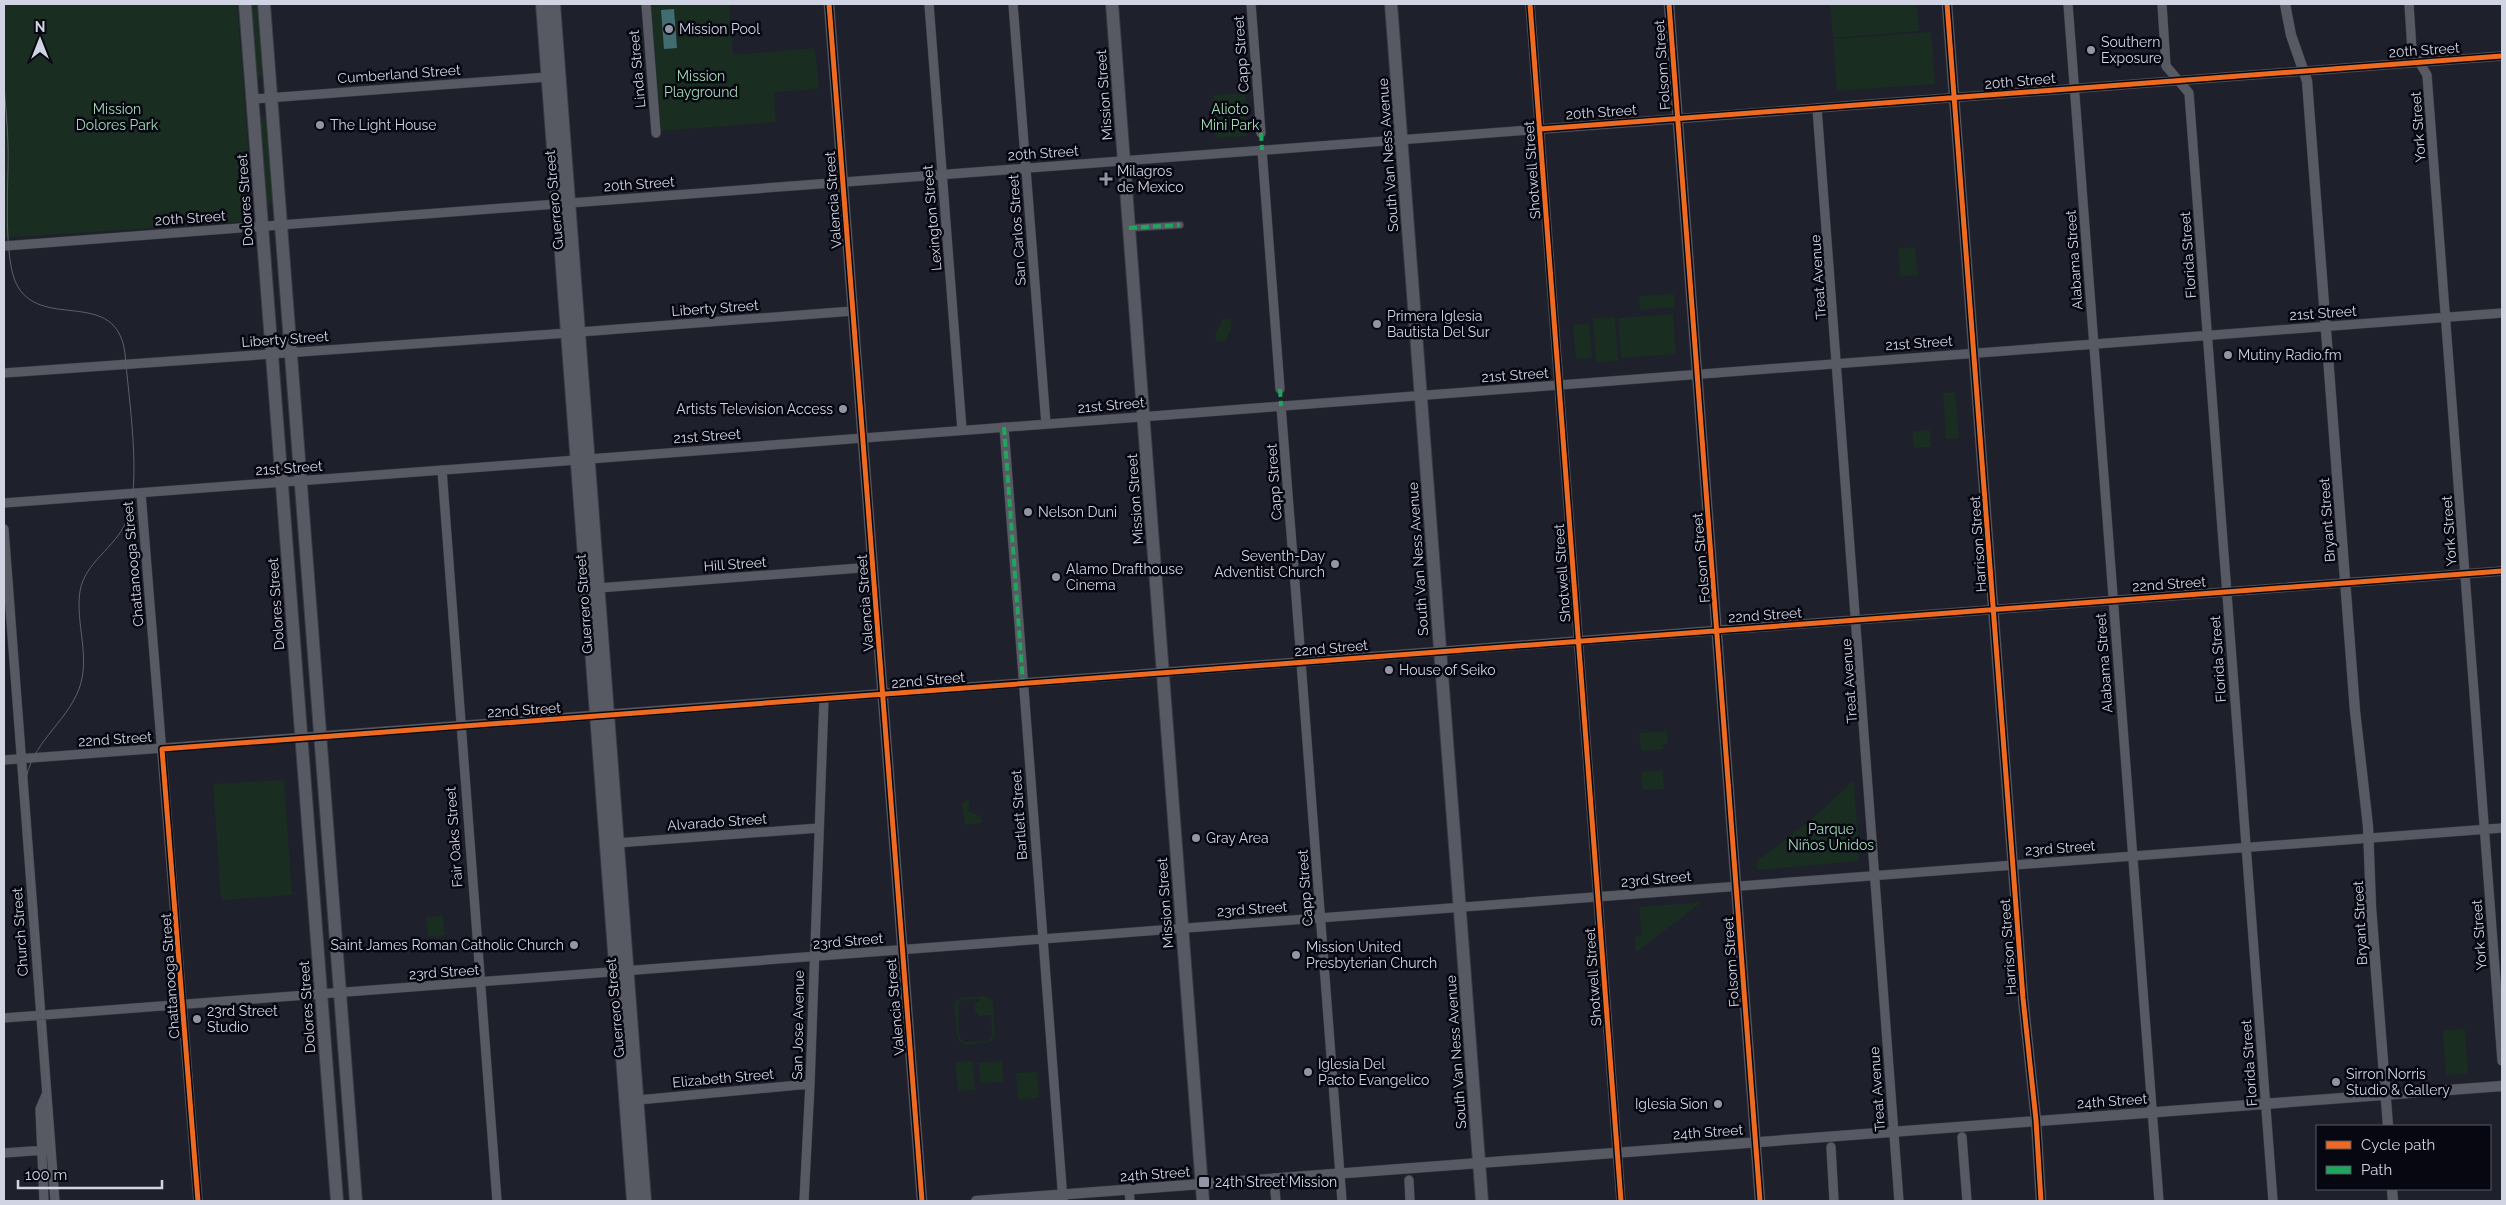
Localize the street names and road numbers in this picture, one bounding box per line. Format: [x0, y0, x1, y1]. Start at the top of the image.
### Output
street label: Capp Street [1230, 15, 1252, 93]
street label: Folsom Street [1651, 19, 1673, 111]
street label: Linda Street [626, 29, 648, 109]
street label: 20th Street [2388, 40, 2460, 60]
street label: Mission Street [1093, 49, 1115, 141]
street label: Cumberland Street [337, 62, 461, 86]
street label: 20th Street [1984, 70, 2056, 92]
street label: South Van Ness Avenue [1375, 78, 1401, 232]
street label: York Street [2408, 91, 2428, 163]
street label: 20th Street [1565, 102, 1637, 122]
street label: Shotwell Street [1521, 120, 1543, 220]
street label: 20th Street [1007, 143, 1079, 163]
street label: Guerrero Street [542, 149, 566, 250]
street label: Valencia Street [822, 151, 844, 249]
street label: Dolores Street [234, 153, 256, 247]
street label: Lexington Street [919, 164, 945, 272]
street label: 20th Street [603, 174, 675, 194]
street label: San Carlos Street [1005, 174, 1029, 286]
street label: 20th Street [154, 208, 226, 228]
street label: Alabama Street [2063, 209, 2085, 310]
street label: Florida Street [2177, 211, 2199, 299]
street label: Treat Avenue [1807, 234, 1829, 320]
street label: Liberty Street [671, 297, 759, 319]
street label: 21st Street [2289, 303, 2357, 323]
street label: Liberty Street [241, 328, 329, 350]
street label: 21st Street [1885, 333, 1953, 353]
street label: 21st Street [1481, 365, 1549, 385]
street label: 21st Street [1077, 394, 1145, 416]
street label: 21st Street [673, 426, 741, 446]
street label: Capp Street [1263, 443, 1285, 521]
street label: Mission Street [1124, 453, 1146, 545]
street label: 21st Street [255, 458, 323, 478]
street label: Bryant Street [2316, 477, 2338, 563]
street label: South Van Ness Avenue [1405, 482, 1431, 636]
street label: Harrison Street [1967, 495, 1989, 593]
street label: York Street [2439, 495, 2459, 567]
street label: Chattanooga Street [120, 500, 146, 627]
street label: Folsom Street [1689, 512, 1713, 604]
street label: Shotwell Street [1551, 523, 1573, 623]
street label: Guerrero Street [573, 553, 595, 654]
street label: Hill Street [703, 554, 767, 574]
street label: Valencia Street [854, 554, 876, 652]
street label: Dolores Street [265, 557, 287, 651]
street label: 22nd Street [2132, 573, 2207, 595]
street label: 22nd Street [1728, 604, 1803, 626]
street label: Alabama Street [2093, 612, 2115, 713]
street label: Florida Street [2207, 615, 2229, 703]
street label: 22nd Street [1294, 637, 1369, 659]
street label: Treat Avenue [1838, 638, 1860, 724]
street label: 22nd Street [891, 669, 966, 691]
street label: 22nd Street [487, 699, 562, 721]
street label: 22nd Street [78, 728, 153, 750]
street label: Bartlett Street [1008, 769, 1030, 861]
street label: Fair Oaks Street [442, 786, 465, 888]
street label: Alvarado Street [667, 811, 768, 833]
street label: 23rd Street [2024, 838, 2096, 858]
street label: Capp Street [1294, 849, 1316, 927]
street label: Mission Street [1154, 857, 1176, 949]
street label: 23rd Street [1620, 868, 1692, 890]
street label: Bryant Street [2350, 880, 2370, 966]
street label: Church Street [9, 887, 31, 977]
street label: Harrison Street [1997, 898, 2019, 996]
street label: 23rd Street [1216, 899, 1288, 919]
street label: York Street [2469, 899, 2489, 971]
street label: Chattanooga Street [158, 912, 182, 1039]
street label: Folsom Street [1720, 916, 1742, 1008]
street label: Shotwell Street [1582, 927, 1604, 1027]
street label: 23rd Street [812, 930, 884, 952]
street label: Guerrero Street [603, 957, 627, 1058]
street label: Valencia Street [883, 958, 907, 1056]
street label: Dolores Street [296, 960, 318, 1054]
street label: 23rd Street [408, 962, 480, 982]
street label: San Jose Avenue [789, 970, 807, 1080]
street label: South Van Ness Avenue [1443, 975, 1469, 1129]
street label: Florida Street [2238, 1019, 2260, 1107]
street label: Treat Avenue [1866, 1046, 1888, 1132]
street label: Elizabeth Street [672, 1066, 775, 1090]
street label: 24th Street [2076, 1091, 2148, 1111]
street label: 24th Street [1672, 1122, 1744, 1142]
street label: 24th Street [1119, 1164, 1191, 1184]

